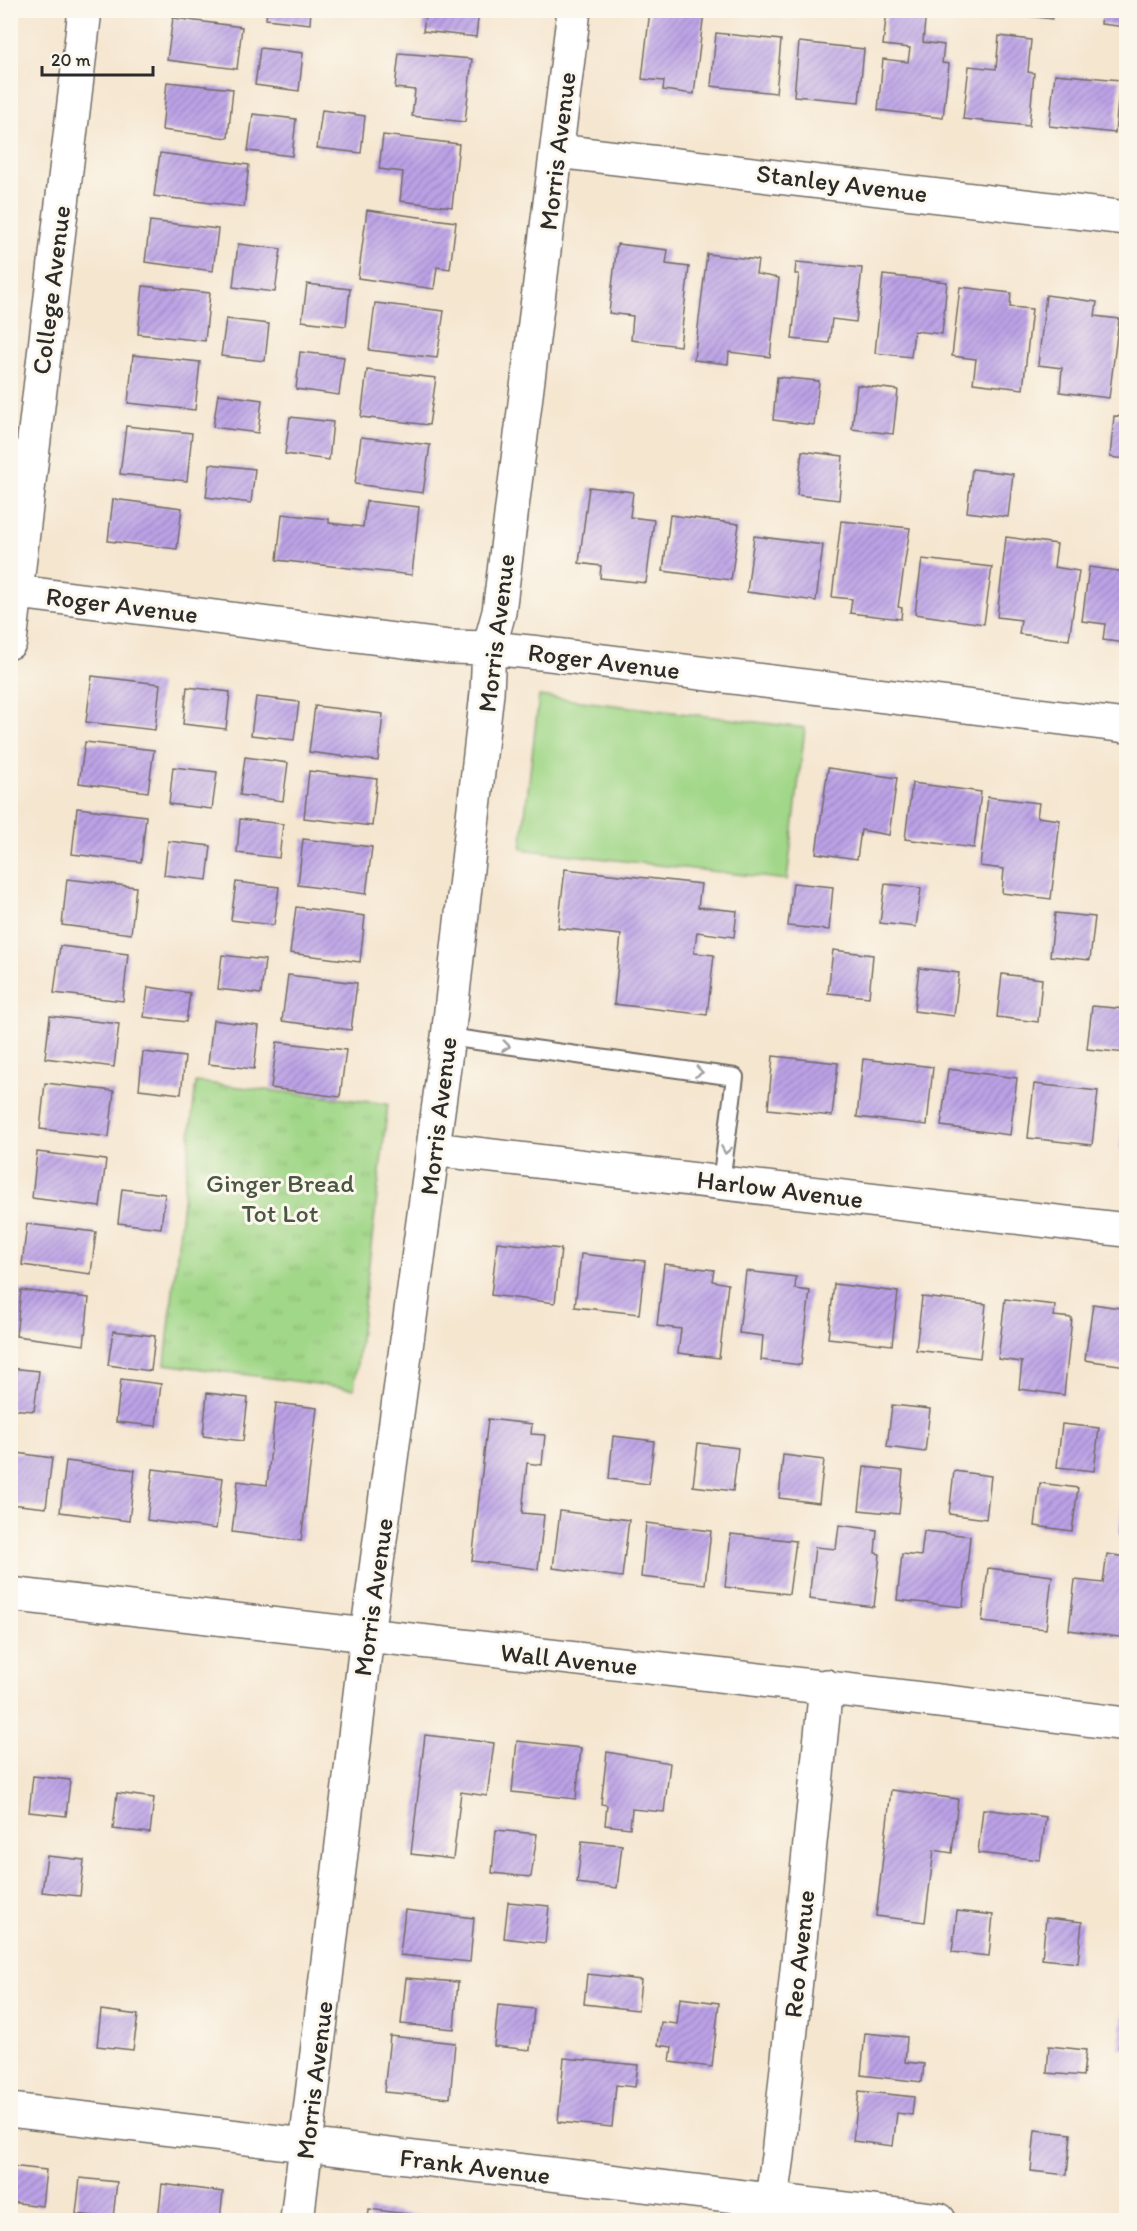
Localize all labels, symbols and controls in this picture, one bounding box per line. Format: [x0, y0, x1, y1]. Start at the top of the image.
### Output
scale bar [42, 39, 153, 77]
text: 20 m [51, 49, 91, 71]
street label: Morris Avenue [531, 70, 583, 232]
street label: Stanley Avenue [755, 157, 929, 209]
street label: College Avenue [25, 204, 77, 376]
street label: Morris Avenue [470, 552, 522, 714]
street label: Roger Avenue [44, 580, 200, 630]
street label: Roger Avenue [526, 636, 682, 686]
street label: Morris Avenue [412, 1035, 464, 1197]
one-way arrow [501, 1040, 511, 1052]
one-way arrow [695, 1065, 704, 1078]
one-way arrow [720, 1145, 732, 1155]
street label: Harlow Avenue [695, 1163, 865, 1215]
park label: Ginger Bread Tot Lot [206, 1167, 354, 1229]
street label: Morris Avenue [346, 1516, 400, 1678]
street label: Wall Avenue [499, 1636, 639, 1682]
street label: Reo Avenue [776, 1888, 822, 2020]
street label: Morris Avenue [288, 1999, 340, 2161]
street label: Frank Avenue [398, 2141, 552, 2191]

